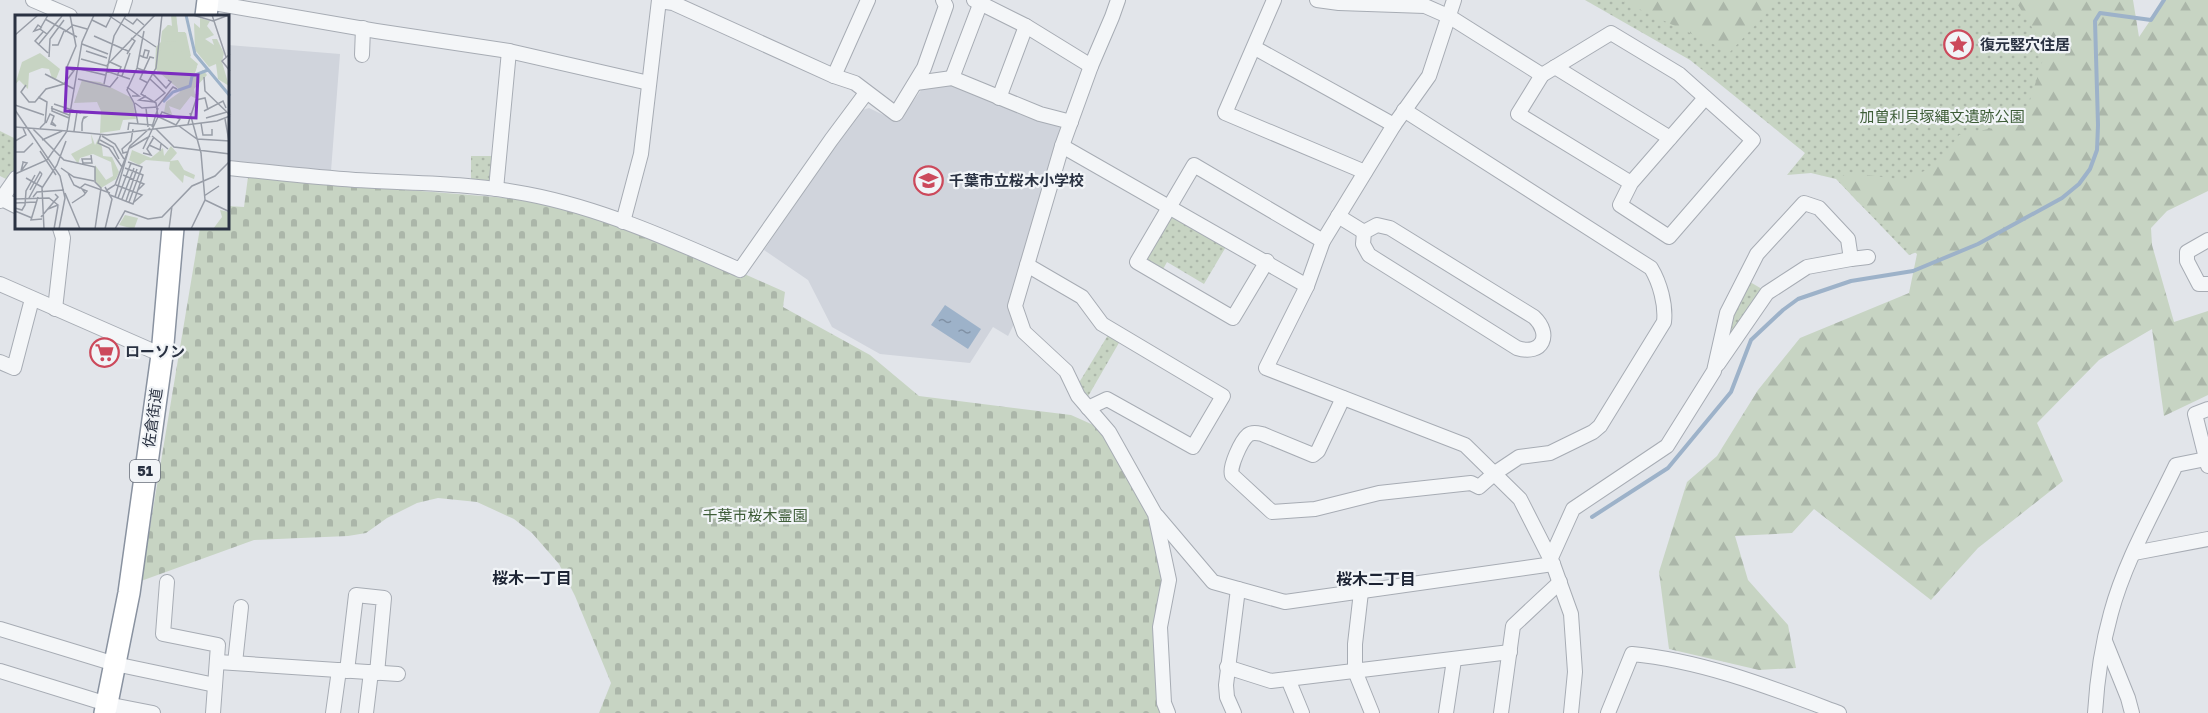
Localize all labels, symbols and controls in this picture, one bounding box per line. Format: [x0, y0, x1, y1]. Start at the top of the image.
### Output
inset map [15, 15, 230, 230]
place icon: 復元竪穴住居 [1943, 29, 1975, 61]
place label: 復元竪穴住居 [1980, 35, 2070, 53]
park label: 加曽利貝塚縄文遺跡公園 [1859, 107, 2025, 125]
school or university icon: 千葉市立桜木小学校 [912, 165, 944, 197]
place label: 千葉市立桜木小学校 [949, 171, 1084, 189]
supermarket icon: ローソン [88, 336, 120, 368]
place label: ローソン [125, 342, 185, 360]
street label: 佐倉街道 [139, 387, 165, 449]
road number: 51 [130, 460, 160, 482]
park label: 千葉市桜木霊園 [702, 506, 808, 524]
district label: 桜木一丁目 [492, 568, 572, 588]
district label: 桜木二丁目 [1336, 569, 1416, 589]

